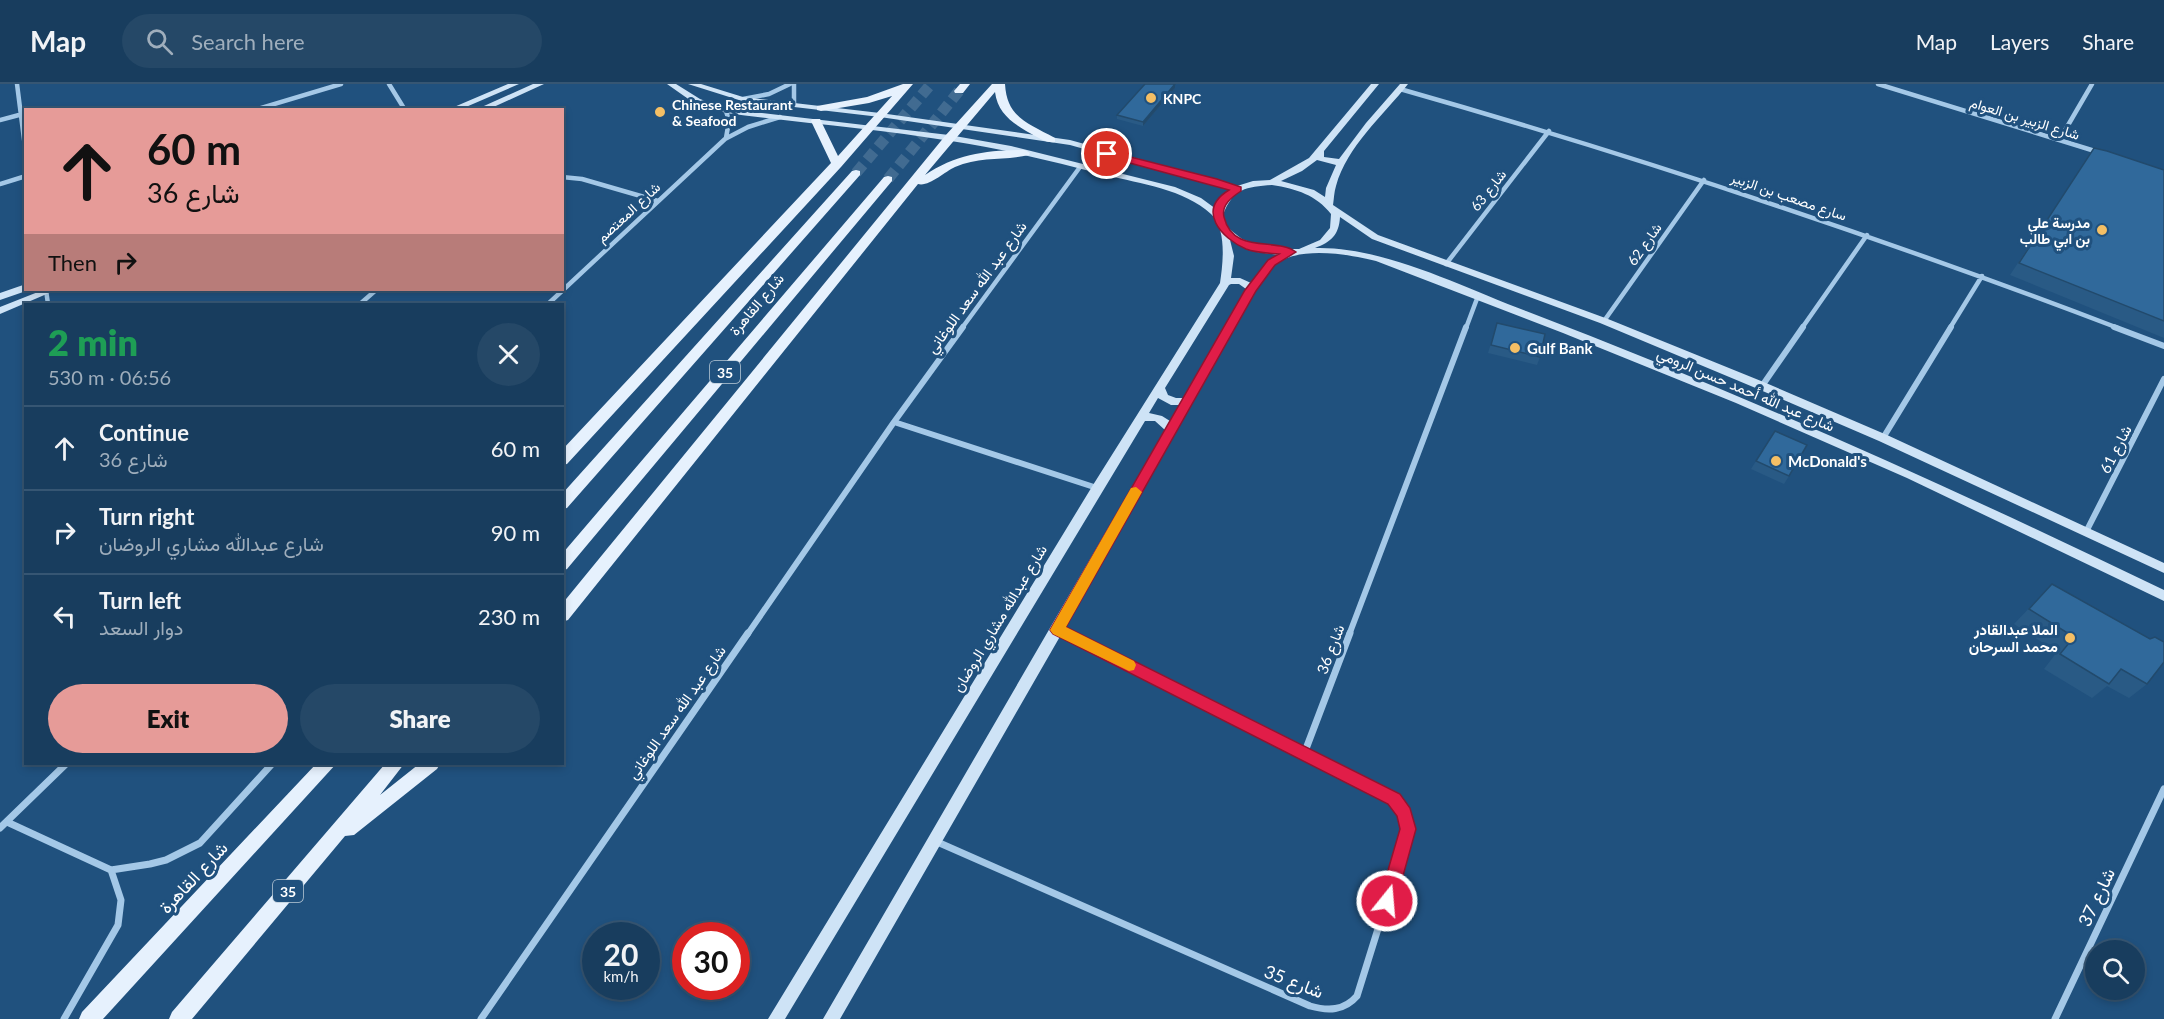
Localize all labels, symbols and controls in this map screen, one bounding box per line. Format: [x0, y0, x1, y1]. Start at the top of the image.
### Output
search box [122, 14, 542, 68]
text: Map [30, 24, 86, 58]
icon: search [143, 25, 176, 58]
text: Search here [191, 28, 305, 55]
text: Map [1916, 29, 1957, 54]
text: Layers [1990, 29, 2049, 54]
text: Share [2082, 29, 2134, 54]
place label: KNPC [1163, 90, 1202, 107]
marker: KNPC [1144, 91, 1158, 105]
street label: شارع الزبير بن العوام [1967, 93, 2082, 146]
place label: Chinese Restaurant & Seafood [672, 96, 794, 129]
marker: Chinese Restaurant & Seafood [653, 105, 667, 119]
text: 60 m [147, 124, 241, 174]
pin [1081, 128, 1132, 179]
icon: ahead [48, 132, 126, 210]
icon: arrive [1090, 137, 1123, 170]
street label: شارع 63 [1467, 166, 1512, 216]
street label: سارع مصعب بن الزبير [1727, 168, 1849, 227]
text: شارع 36 [147, 176, 240, 209]
street label: شارع المعتصم [593, 178, 665, 248]
place label: مدرسة علي بن ابي طالب [2020, 214, 2090, 251]
street label: شارع عبد الله سعد اللوغاني [922, 217, 1034, 359]
street label: شارع 62 [1623, 219, 1667, 270]
marker: مدرسة علي بن ابي طالب [2095, 223, 2109, 237]
icon: right [109, 246, 142, 279]
text: Then [48, 249, 97, 276]
street label: شارع القاهرة [725, 269, 789, 341]
text: 2 min [48, 320, 138, 364]
button: close [477, 323, 540, 386]
place label: Gulf Bank [1527, 339, 1594, 357]
marker: Gulf Bank [1508, 341, 1522, 355]
street label: شارع عبد الله أحمد حسن الرومي [1653, 343, 1838, 439]
road number: 35 [710, 361, 740, 383]
text: 530 m · 06:56 [48, 365, 171, 389]
text: Continue [99, 419, 189, 446]
street label: شارع 61 [2095, 422, 2137, 477]
icon: ahead [48, 432, 81, 465]
text: 60 m [491, 435, 540, 462]
text: شارع 36 [99, 447, 168, 471]
place label: McDonald's [1788, 452, 1867, 470]
marker: McDonald's [1769, 454, 1783, 468]
text: Turn right [99, 503, 194, 530]
icon: right [48, 516, 81, 549]
text: 90 m [491, 519, 540, 546]
text: شارع عبدالله مشاري الروضان [99, 531, 324, 555]
street label: شارع عبدالله مشاري الروضان [948, 541, 1054, 697]
text: Turn left [99, 587, 181, 614]
icon: left [48, 600, 81, 633]
text: 230 m [478, 603, 540, 630]
text: دوار السعد [99, 615, 183, 639]
place label: الملا عبدالقادر محمد السرحان [1969, 620, 2058, 656]
street label: شارع 36 [1312, 622, 1350, 677]
marker: الملا عبدالقادر محمد السرحان [2063, 631, 2077, 645]
street label: شارع عبد الله سعد اللوغاني [623, 642, 733, 785]
button: Exit [48, 684, 288, 753]
button: Share [300, 684, 540, 753]
street label: شارع القاهرة [154, 836, 233, 919]
street label: شارع 37 [2073, 864, 2121, 930]
position arrow [1355, 869, 1419, 933]
road number: 35 [273, 880, 303, 902]
speed limit sign: 30 [672, 922, 750, 1000]
text: 20 [604, 936, 638, 972]
map controls [2085, 940, 2145, 1000]
button: search [2085, 940, 2145, 1000]
street label: شارع 35 [1261, 960, 1327, 1004]
text: km/h [603, 967, 639, 985]

